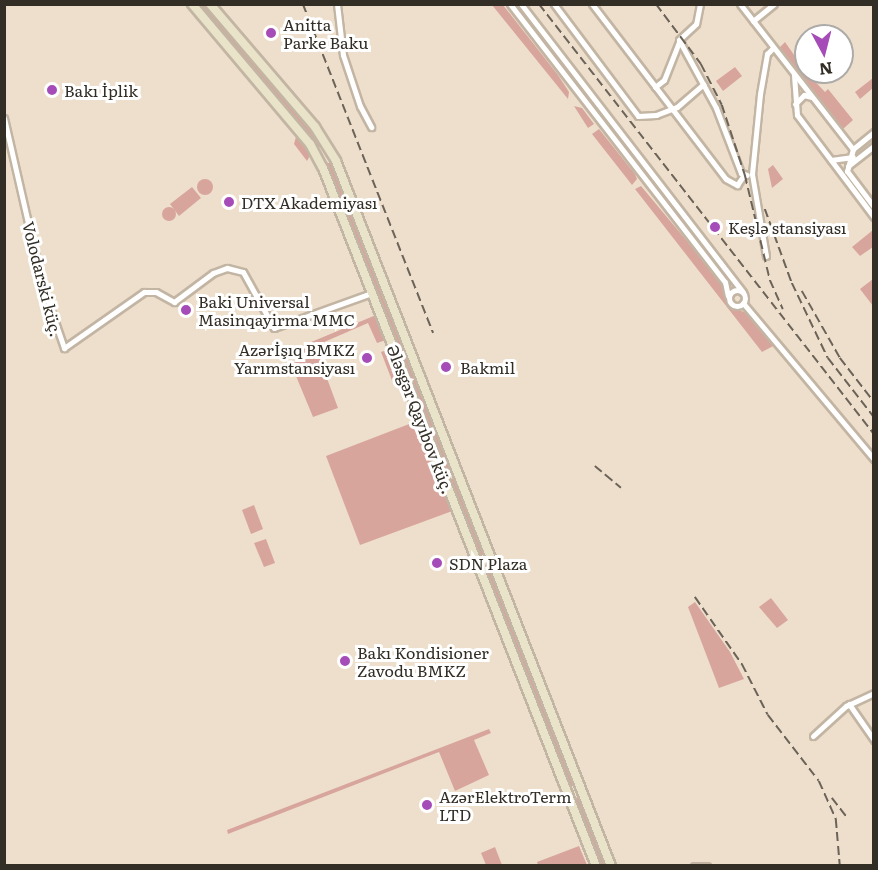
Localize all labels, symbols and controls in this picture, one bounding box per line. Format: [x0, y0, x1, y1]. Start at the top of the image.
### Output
place label: Anitta Parke Baku [283, 14, 368, 52]
north arrow [794, 24, 854, 84]
marker: Anitta Parke Baku [264, 26, 278, 40]
text: N [818, 57, 834, 83]
place label: Bakı İplik [64, 80, 138, 100]
marker: Bakı İplik [45, 83, 59, 97]
place label: DTX Akademiyası [241, 192, 377, 212]
marker: DTX Akademiyası [222, 195, 236, 209]
place label: Keşlə stansiyası [728, 217, 846, 237]
marker: Keşlə stansiyası [706, 218, 724, 236]
street label: Volodarski küç. [19, 219, 67, 339]
place label: Baki Universal Masinqayirma MMC [198, 291, 355, 329]
marker: Baki Universal Masinqayirma MMC [179, 303, 193, 317]
place label: Azərİşıq BMKZ Yarımstansiyası [234, 339, 355, 377]
street label: Ələsgər Qayıbov küç. [384, 342, 458, 496]
marker: Azərİşıq BMKZ Yarımstansiyası [360, 351, 374, 365]
place label: Bakmil [460, 357, 515, 377]
marker: Bakmil [437, 358, 455, 376]
place label: SDN Plaza [449, 553, 527, 573]
marker: SDN Plaza [430, 556, 444, 570]
place label: Bakı Kondisioner Zavodu BMKZ [357, 642, 489, 680]
marker: Bakı Kondisioner Zavodu BMKZ [338, 654, 352, 668]
place label: AzərElektroTerm LTD [439, 786, 571, 824]
marker: AzərElektroTerm LTD [420, 798, 434, 812]

